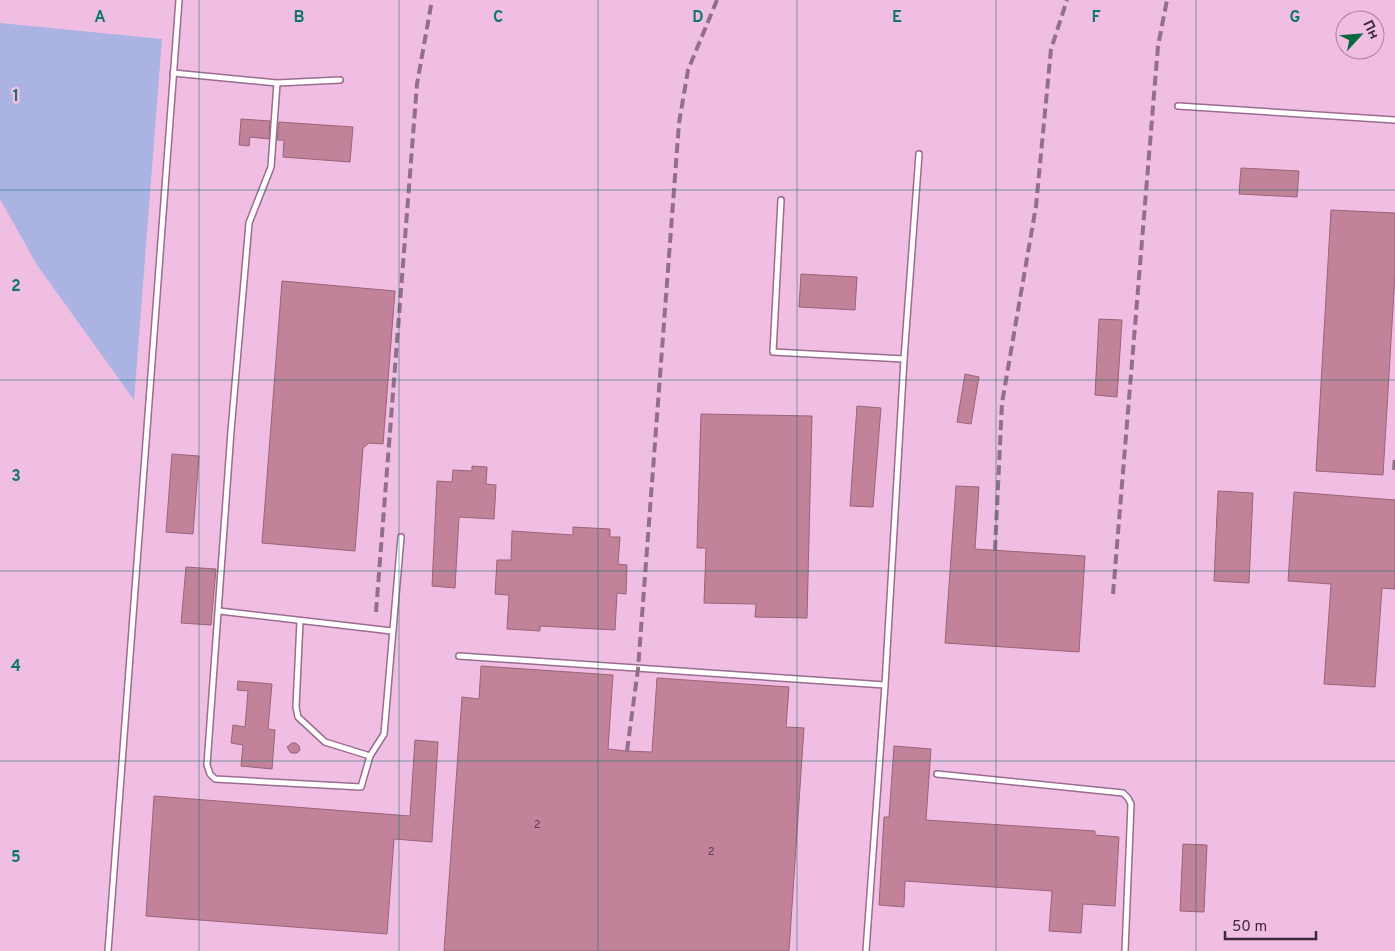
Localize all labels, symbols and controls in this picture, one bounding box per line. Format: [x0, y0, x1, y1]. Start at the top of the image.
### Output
text: A [94, 8, 106, 28]
text: B [293, 8, 305, 28]
text: C [493, 8, 503, 28]
text: D [692, 8, 704, 28]
text: E [892, 8, 902, 28]
text: F [1091, 8, 1101, 28]
text: G [1290, 8, 1300, 28]
north arrow [1335, 10, 1385, 60]
text: Пн [1359, 18, 1382, 42]
text: 1 [13, 87, 19, 107]
text: 2 [11, 277, 21, 297]
text: 3 [11, 467, 21, 487]
text: 4 [11, 657, 21, 677]
house number: 2 [534, 818, 540, 832]
house number: 2 [708, 845, 714, 859]
text: 5 [11, 848, 21, 868]
scale bar [1225, 908, 1316, 940]
text: 50 m [1232, 918, 1267, 937]

